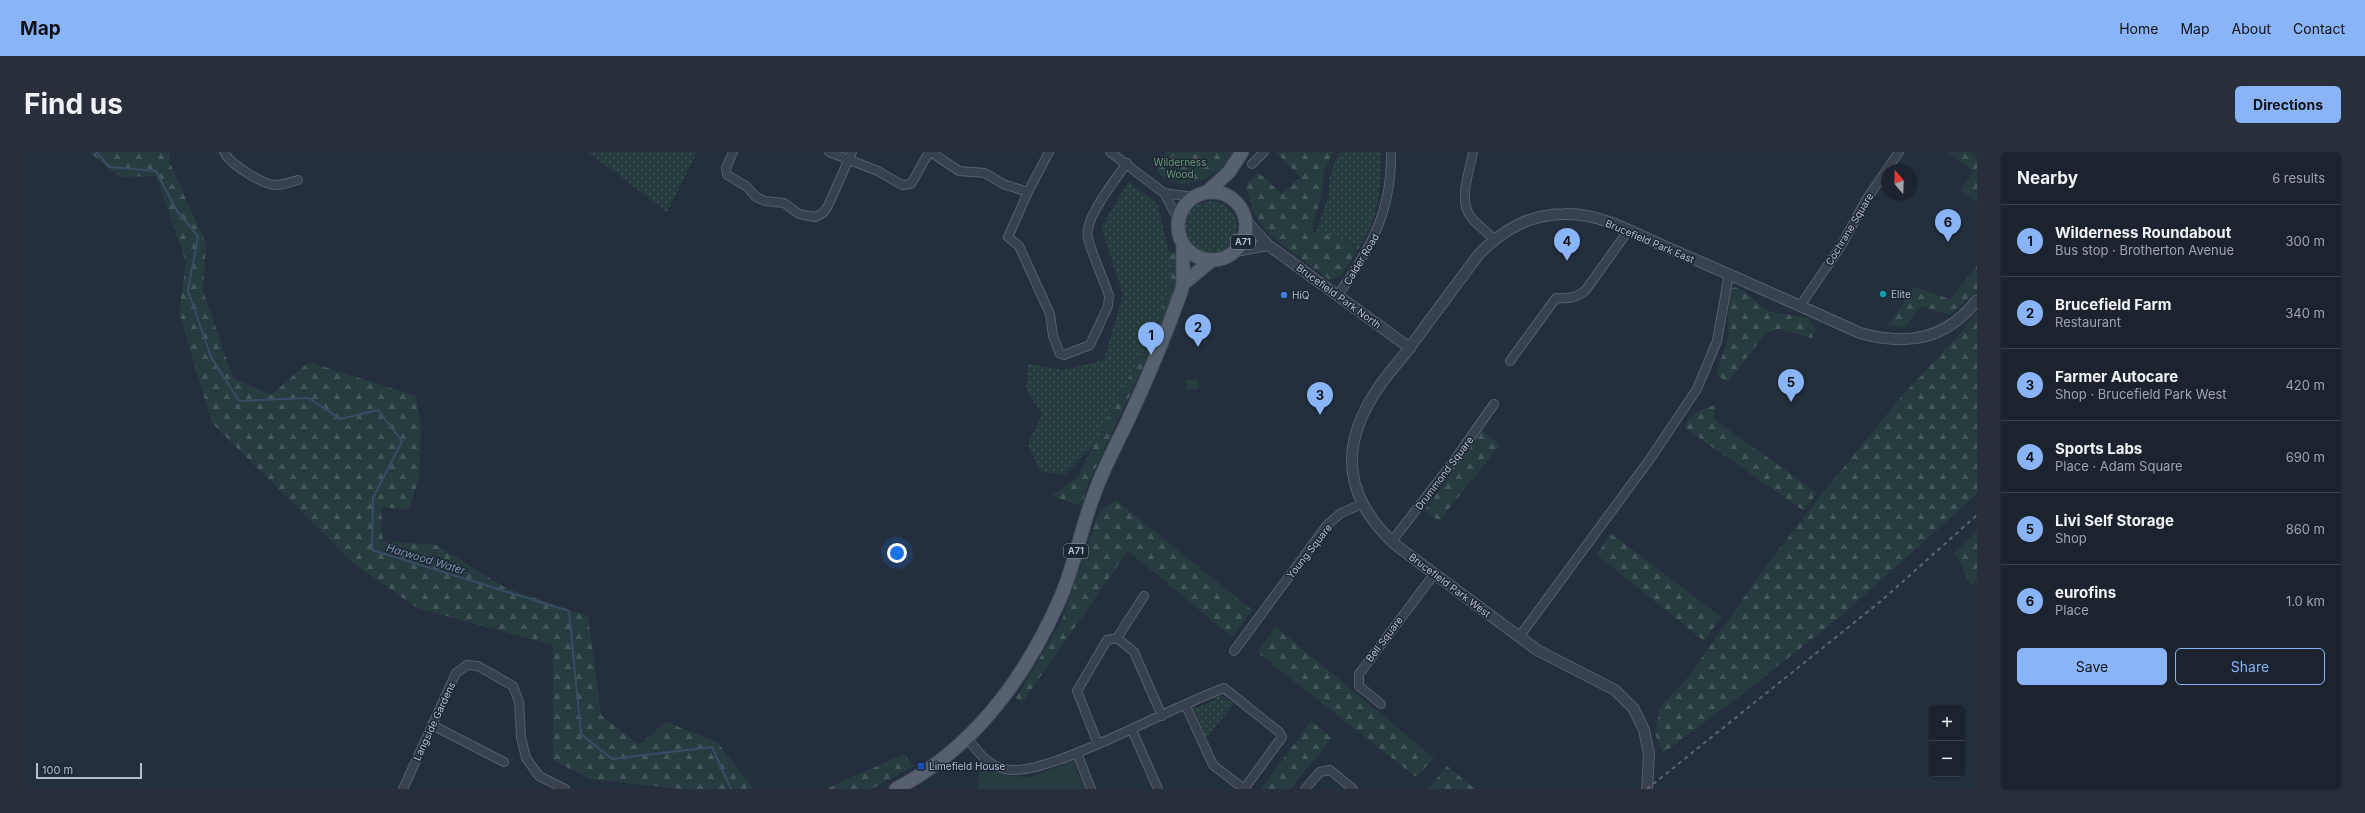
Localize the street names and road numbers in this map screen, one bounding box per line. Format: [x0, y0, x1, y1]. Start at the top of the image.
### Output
street label: Cochrane Square [1823, 190, 1875, 267]
street label: Brucefield Park East [1604, 217, 1697, 265]
street label: Calder Road [1341, 231, 1381, 287]
road number: A71 [1231, 235, 1255, 249]
street label: Brucefield Park North [1294, 261, 1384, 331]
street label: Drummond Square [1413, 434, 1476, 512]
street label: Young Square [1284, 521, 1334, 581]
road number: A71 [1064, 544, 1088, 558]
street label: Brucefield Park West [1407, 550, 1494, 620]
street label: Bell Square [1363, 614, 1405, 664]
street label: Langside Gardens [410, 680, 458, 762]

